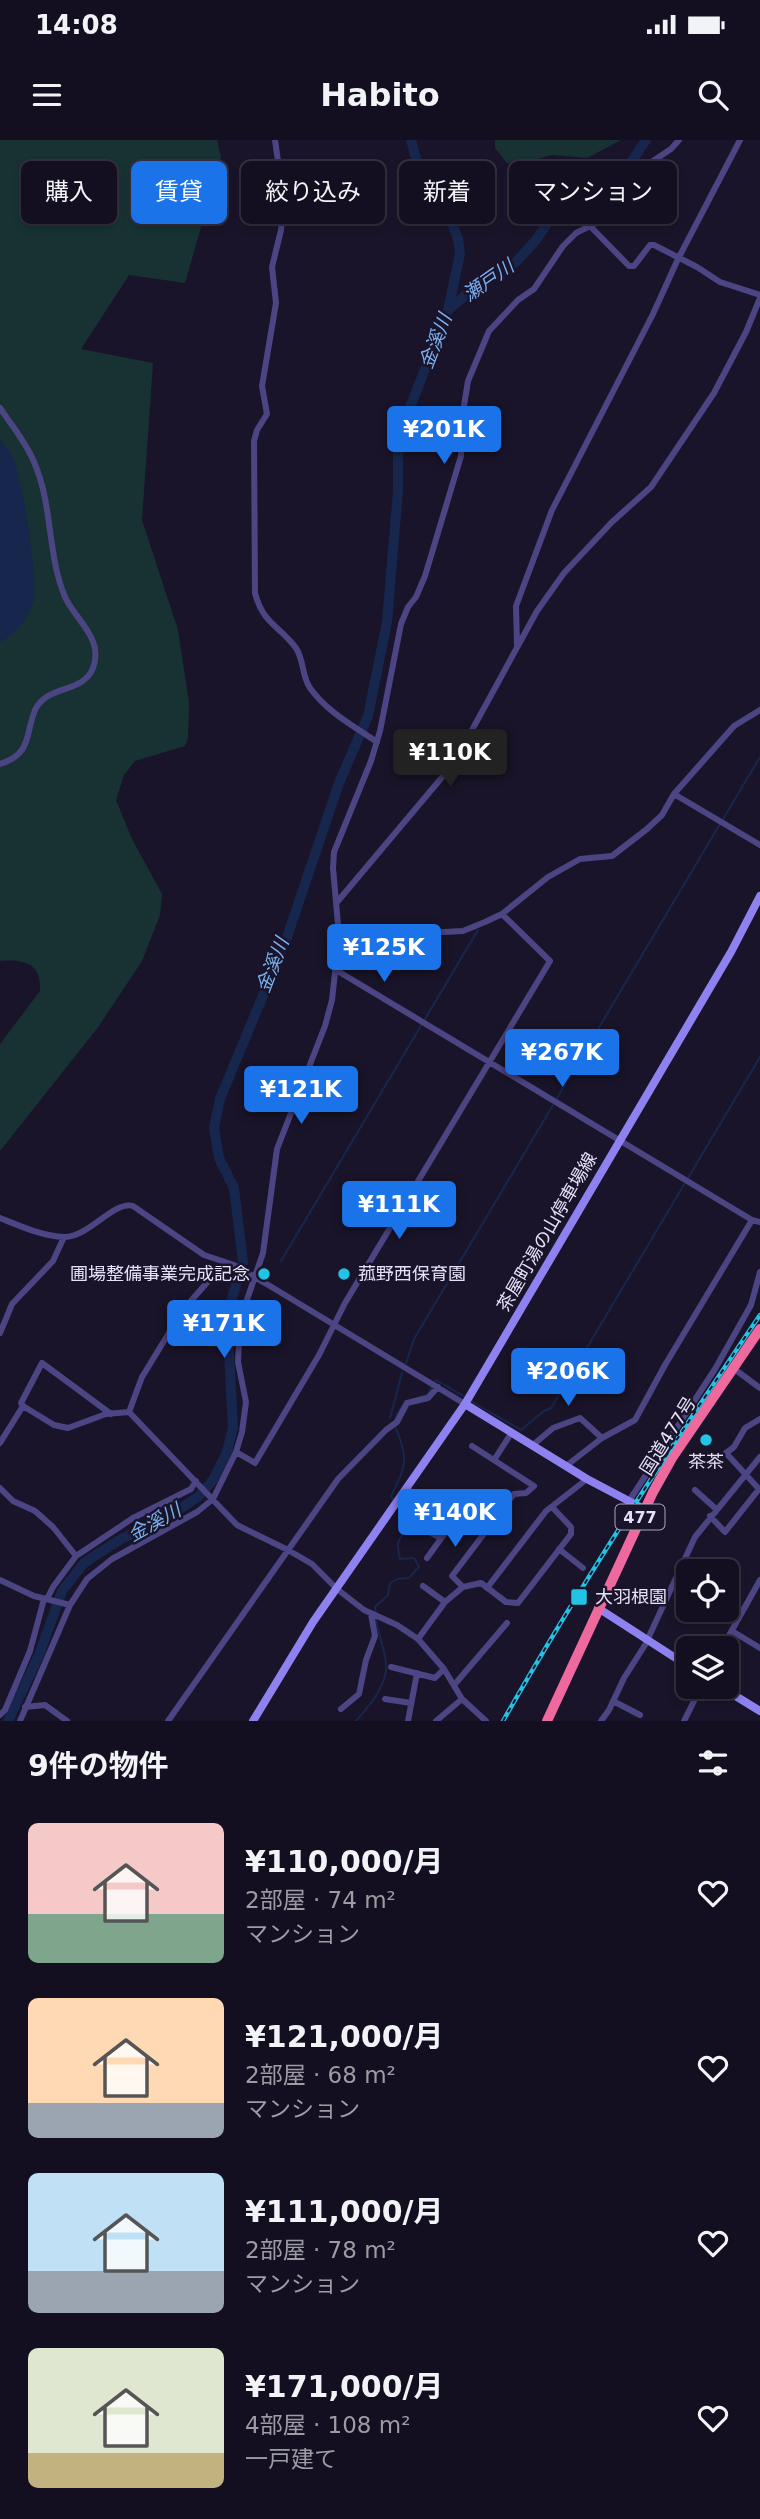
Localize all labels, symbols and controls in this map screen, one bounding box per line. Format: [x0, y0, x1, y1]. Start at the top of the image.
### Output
text: 14:08 [35, 10, 118, 40]
icon: menu [28, 76, 66, 114]
text: Habito [320, 76, 440, 114]
icon: search [694, 76, 732, 114]
chip: 購入 [21, 161, 117, 224]
chip: 賃貸 [131, 161, 227, 224]
chip: 絞り込み [241, 161, 385, 224]
chip: 新着 [399, 161, 495, 224]
chip: マンション [509, 161, 677, 224]
water label: 瀬戸川 [458, 253, 519, 305]
water label: 金溪川 [415, 309, 456, 372]
pin: ¥201K [395, 406, 493, 466]
text: ¥201K [403, 416, 485, 442]
pin: ¥110K [401, 730, 499, 789]
text: ¥110K [409, 739, 491, 765]
pin: ¥125K [335, 924, 433, 984]
water label: 金溪川 [252, 933, 293, 996]
text: ¥125K [343, 934, 425, 960]
pin: ¥267K [513, 1030, 611, 1089]
text: ¥267K [521, 1039, 603, 1065]
pin: ¥121K [252, 1066, 350, 1126]
text: ¥121K [260, 1076, 342, 1102]
street label: 茶屋町湯の山停車場線 [492, 1149, 601, 1315]
pin: ¥111K [350, 1182, 448, 1241]
text: ¥111K [358, 1191, 440, 1217]
place label: 圃場整備事業完成記念 [70, 1263, 250, 1284]
place label: 菰野西保育園 [358, 1263, 466, 1284]
marker: 圃場整備事業完成記念 [256, 1266, 272, 1282]
marker: 菰野西保育園 [336, 1266, 352, 1282]
pin: ¥171K [175, 1300, 273, 1360]
text: ¥171K [183, 1310, 265, 1336]
pin: ¥206K [519, 1348, 617, 1408]
text: ¥206K [527, 1358, 609, 1384]
street label: 国道477号 [635, 1393, 700, 1479]
marker: 茶茶 [698, 1432, 714, 1448]
place label: 茶茶 [688, 1451, 724, 1472]
pin: ¥140K [406, 1490, 504, 1549]
water label: 金溪川 [124, 1498, 186, 1545]
text: ¥140K [414, 1499, 496, 1525]
road number: 477 [616, 1504, 664, 1530]
map controls [676, 1559, 739, 1699]
button: locate [676, 1559, 739, 1622]
place label: 大羽根園 [595, 1586, 667, 1607]
marker: 大羽根園 [569, 1587, 589, 1607]
button: layers [676, 1636, 739, 1699]
icon: filters [694, 1744, 732, 1782]
text: 9件の物件 [28, 1748, 169, 1783]
text: ¥110,000/月 [245, 1844, 443, 1879]
icon: home [84, 1851, 168, 1935]
icon: heart [694, 1874, 732, 1912]
text: 2部屋 · 74 m² [245, 1887, 396, 1913]
text: マンション [245, 1921, 360, 1947]
text: ¥121,000/月 [245, 2019, 443, 2054]
icon: home [84, 2026, 168, 2110]
icon: heart [694, 2049, 732, 2087]
text: 2部屋 · 68 m² [245, 2062, 396, 2088]
text: マンション [245, 2096, 360, 2122]
text: ¥111,000/月 [245, 2194, 443, 2229]
icon: home [84, 2201, 168, 2285]
icon: heart [694, 2224, 732, 2262]
text: 2部屋 · 78 m² [245, 2237, 396, 2263]
text: マンション [245, 2271, 360, 2297]
text: ¥171,000/月 [245, 2369, 443, 2404]
icon: home [84, 2376, 168, 2460]
icon: heart [694, 2399, 732, 2437]
text: 4部屋 · 108 m² [245, 2412, 410, 2438]
text: 一戸建て [245, 2446, 337, 2472]

